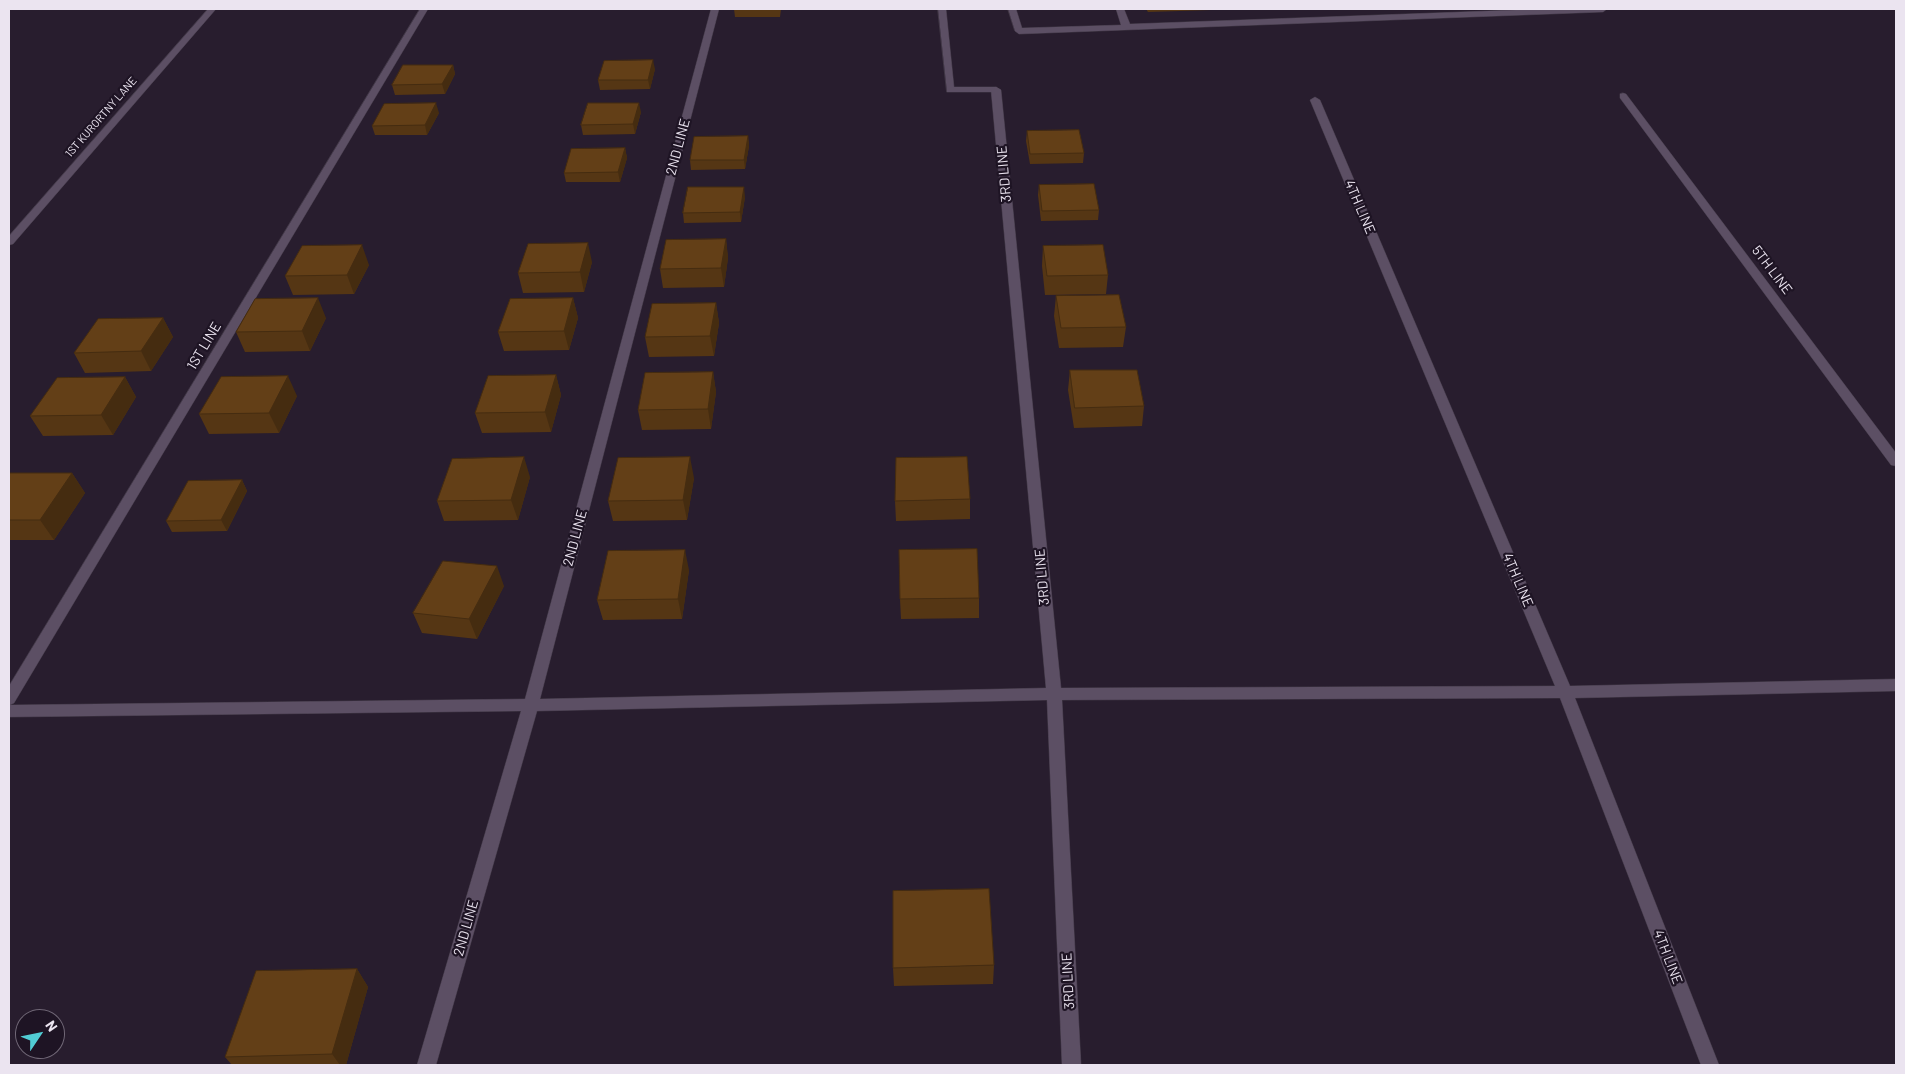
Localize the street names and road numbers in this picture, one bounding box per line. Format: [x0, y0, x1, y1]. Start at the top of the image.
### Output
street label: 1ST KURORTNY LANE [63, 74, 139, 160]
street label: 2ND LINE [662, 117, 694, 177]
street label: 3RD LINE [993, 145, 1015, 203]
street label: 4TH LINE [1341, 178, 1379, 236]
street label: 5TH LINE [1748, 242, 1796, 298]
street label: 1ST LINE [183, 319, 225, 373]
street label: 2ND LINE [559, 508, 591, 568]
street label: 3RD LINE [1031, 548, 1053, 606]
street label: 4TH LINE [1499, 551, 1537, 609]
street label: 2ND LINE [450, 898, 482, 958]
street label: 4TH LINE [1650, 927, 1686, 987]
street label: 3RD LINE [1058, 952, 1078, 1010]

